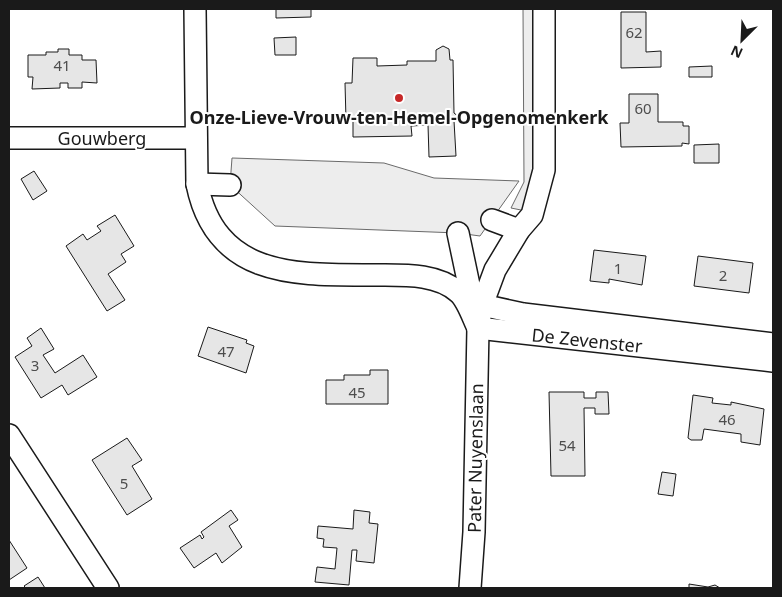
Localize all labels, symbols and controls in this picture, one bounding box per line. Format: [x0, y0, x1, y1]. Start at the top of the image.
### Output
north arrow [717, 15, 767, 65]
house number: 62 [625, 22, 643, 42]
text: N [727, 41, 746, 63]
house number: 41 [53, 55, 71, 75]
marker: Onze-Lieve-Vrouw-ten-Hemel-Opgenomenkerk [393, 92, 405, 104]
house number: 60 [634, 98, 652, 118]
place label: Onze-Lieve-Vrouw-ten-Hemel-Opgenomenkerk [189, 105, 609, 129]
street label: Gouwberg [58, 126, 146, 150]
house number: 1 [614, 258, 622, 278]
house number: 2 [719, 265, 727, 285]
street label: De Zevenster [530, 322, 644, 358]
house number: 47 [217, 341, 235, 361]
house number: 3 [31, 355, 39, 375]
house number: 45 [348, 382, 366, 402]
street label: Pater Nuyenslaan [462, 383, 488, 533]
house number: 46 [718, 409, 736, 429]
house number: 54 [558, 435, 576, 455]
house number: 5 [120, 473, 128, 493]

